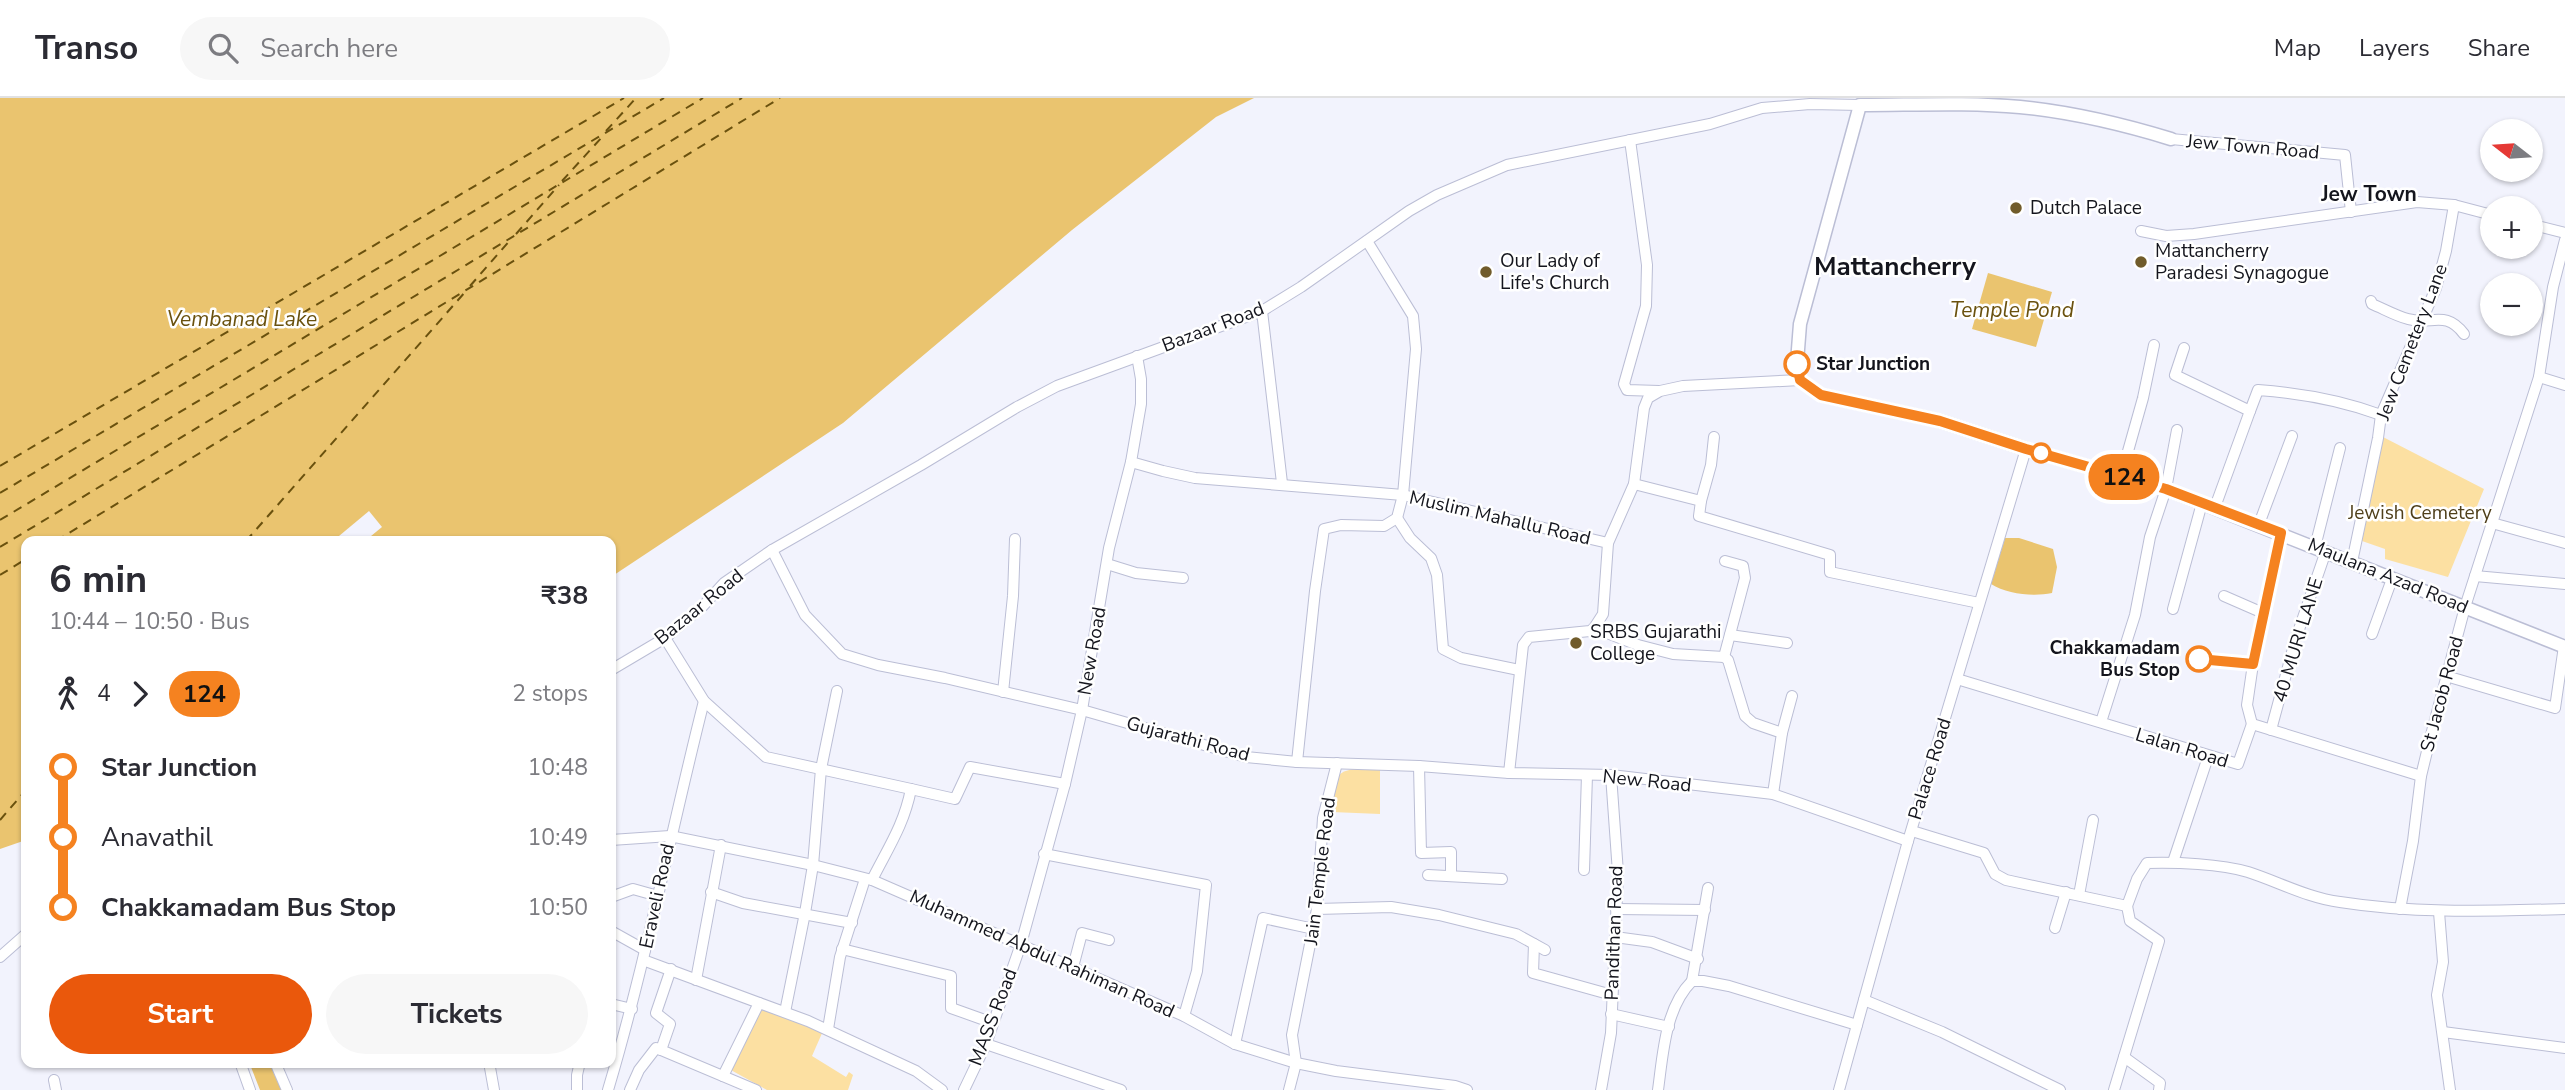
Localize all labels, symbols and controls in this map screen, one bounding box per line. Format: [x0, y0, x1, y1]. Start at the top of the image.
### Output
search box [180, 17, 670, 80]
text: Transo [35, 26, 138, 71]
icon: search [204, 29, 242, 67]
text: Search here [260, 31, 398, 66]
text: Map [2274, 32, 2321, 64]
text: Layers [2359, 32, 2430, 64]
text: Share [2468, 32, 2530, 64]
north arrow [2480, 119, 2543, 182]
map controls [2480, 119, 2543, 336]
street label: Jew Town Road [2184, 128, 2321, 166]
district label: Jew Town [2320, 180, 2417, 208]
place label: Dutch Palace [2030, 195, 2142, 221]
button: + [2480, 196, 2543, 259]
marker: Dutch Palace [2008, 200, 2024, 216]
place label: Mattancherry Paradesi Synagogue [2155, 238, 2329, 286]
place label: Our Lady of Life's Church [1500, 248, 1610, 296]
district label: Mattancherry [1814, 249, 1976, 284]
marker: Mattancherry Paradesi Synagogue [2133, 254, 2149, 270]
street label: Jew Cemetery Lane [2370, 260, 2454, 425]
marker: Our Lady of Life's Church [1478, 264, 1494, 280]
button: − [2480, 273, 2543, 336]
street label: Bazaar Road [1158, 296, 1268, 358]
water label: Temple Pond [1950, 296, 2075, 324]
water label: Vembanad Lake [167, 305, 317, 333]
marker: Star Junction [1784, 351, 1810, 377]
place label: Star Junction [1816, 351, 1930, 377]
unlabelled marker [2031, 443, 2051, 463]
line badge: 124 [2084, 454, 2164, 500]
text: 124 [2102, 461, 2146, 493]
street label: Muslim Mahallu Road [1407, 484, 1593, 552]
park label: Jewish Cemetery [2347, 500, 2492, 526]
street label: Maulana Azad Road [2304, 532, 2472, 620]
text: 6 min [49, 554, 147, 605]
street label: Bazaar Road [649, 563, 749, 651]
street label: 40 MURI LANE [2267, 574, 2329, 706]
text: ₹38 [541, 578, 588, 613]
street label: New Road [1071, 605, 1113, 697]
text: 10:44 – 10:50 · Bus [49, 606, 250, 637]
place label: SRBS Gujarathi College [1590, 619, 1721, 667]
street label: St Jacob Road [2414, 633, 2470, 755]
marker: SRBS Gujarathi College [1568, 635, 1584, 651]
place label: Chakkamadam Bus Stop [2049, 635, 2180, 683]
marker: Chakkamadam Bus Stop [2186, 646, 2212, 672]
icon: walk [49, 675, 87, 713]
icon: forward [121, 675, 159, 713]
text: 4 [97, 678, 111, 709]
text: 124 [183, 678, 226, 710]
text: 2 stops [512, 678, 588, 709]
street label: Gujarathi Road [1123, 710, 1253, 768]
street label: Palace Road [1902, 715, 1958, 823]
street label: Lalan Road [2132, 722, 2232, 774]
text: Star Junction [101, 750, 257, 785]
text: 10:48 [528, 752, 588, 783]
street label: New Road [1601, 763, 1693, 799]
street label: Jain Temple Road [1298, 796, 1342, 947]
text: Anavathil [101, 820, 213, 855]
text: 10:49 [528, 822, 588, 853]
street label: Eraveli Road [633, 841, 681, 951]
street label: Pandithan Road [1599, 865, 1629, 1001]
street label: Muhammed Abdul Rahiman Road [905, 884, 1179, 1024]
text: Chakkamadam Bus Stop [101, 890, 396, 925]
text: 10:50 [528, 892, 588, 923]
street label: MASS Road [963, 965, 1023, 1069]
button: Start [49, 974, 312, 1054]
button: Tickets [326, 974, 588, 1054]

